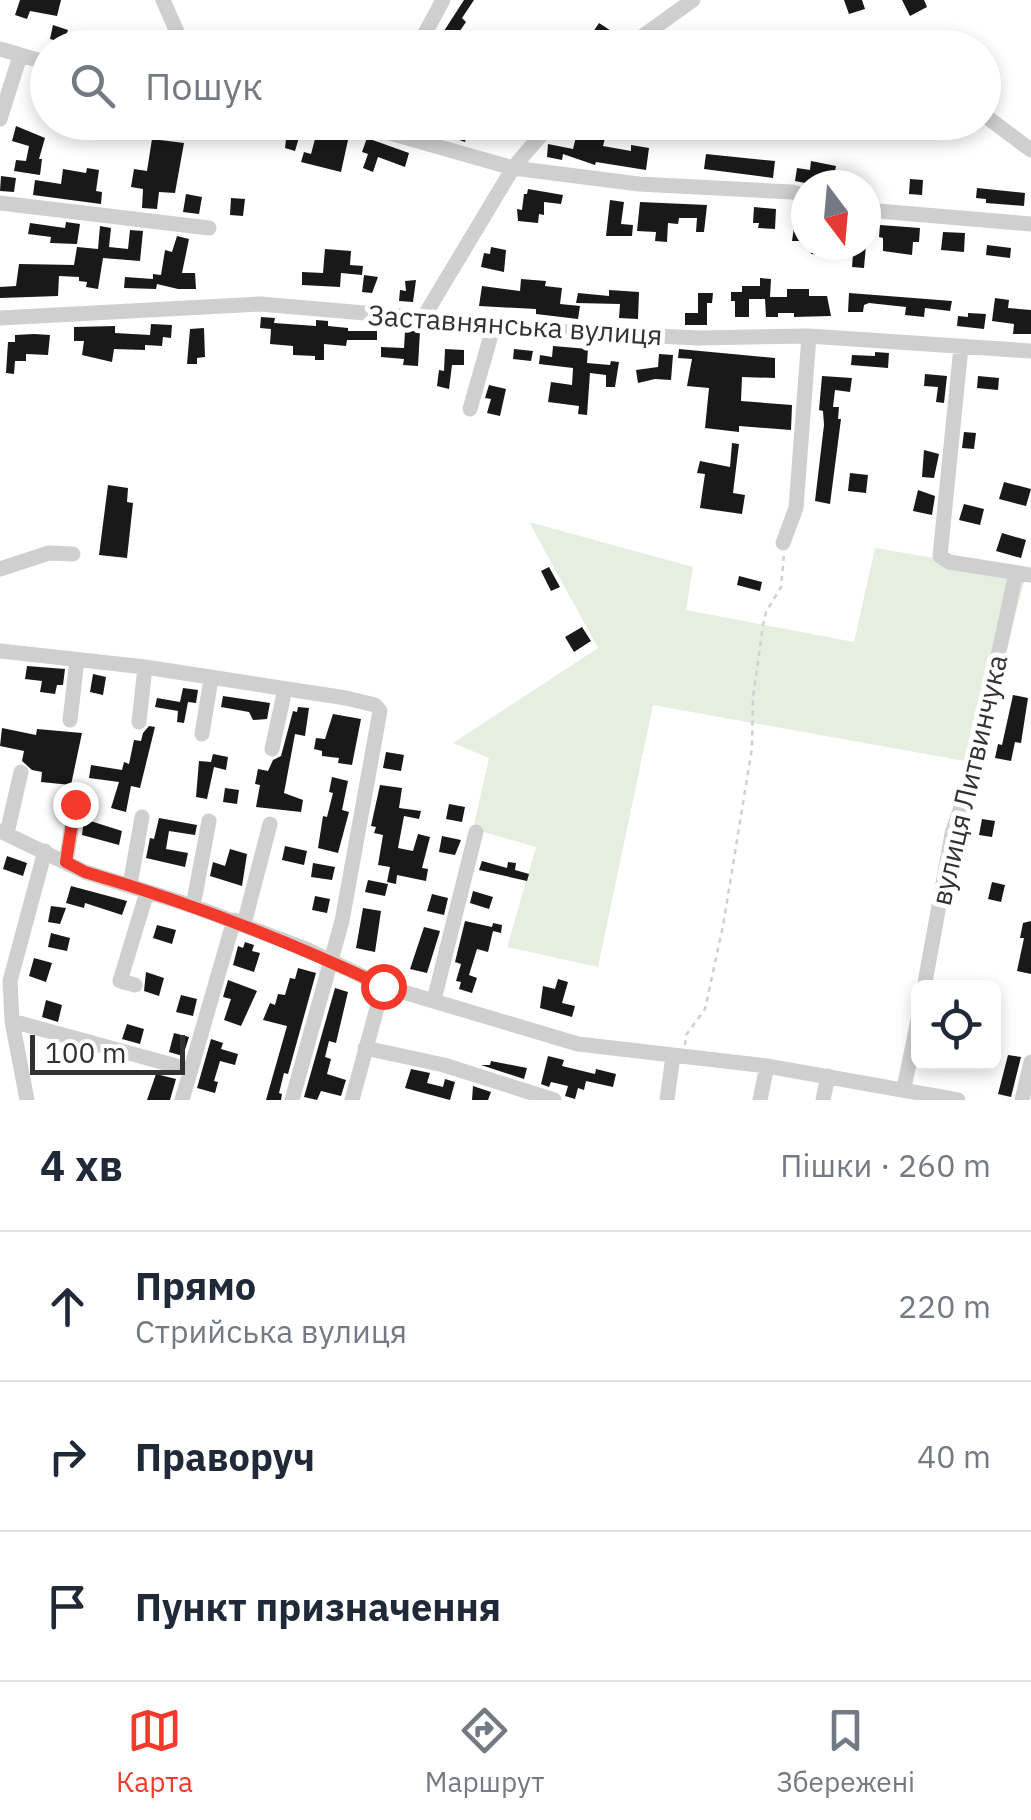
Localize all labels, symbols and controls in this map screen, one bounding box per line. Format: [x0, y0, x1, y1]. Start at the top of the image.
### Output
search box [30, 30, 1001, 140]
icon: search [65, 58, 120, 113]
text: Пошук [145, 61, 263, 110]
north arrow [791, 170, 881, 260]
street label: Заставнянська вулиця [366, 296, 664, 353]
street label: вулиця Литвинчука [922, 651, 1015, 909]
route end [53, 782, 99, 828]
route start [361, 964, 407, 1010]
map controls [911, 980, 1001, 1070]
button: locate [911, 980, 1001, 1070]
scale bar [30, 1030, 185, 1074]
text: 100 m [45, 1034, 126, 1071]
text: 4 хв [40, 1138, 123, 1193]
text: Пішки · 260 m [780, 1144, 991, 1186]
text: Прямо [135, 1261, 256, 1310]
icon: ahead [40, 1279, 95, 1334]
text: 220 m [898, 1285, 991, 1327]
text: Стрийська вулиця [135, 1310, 407, 1352]
icon: right [40, 1429, 95, 1484]
text: Праворуч [135, 1432, 315, 1481]
text: 40 m [917, 1435, 991, 1477]
icon: arrive [40, 1579, 95, 1634]
text: Пункт призначення [135, 1582, 501, 1631]
tab: Карта [116, 1703, 193, 1800]
tab: Маршрут [425, 1703, 544, 1800]
tab: Збережені [776, 1703, 915, 1800]

